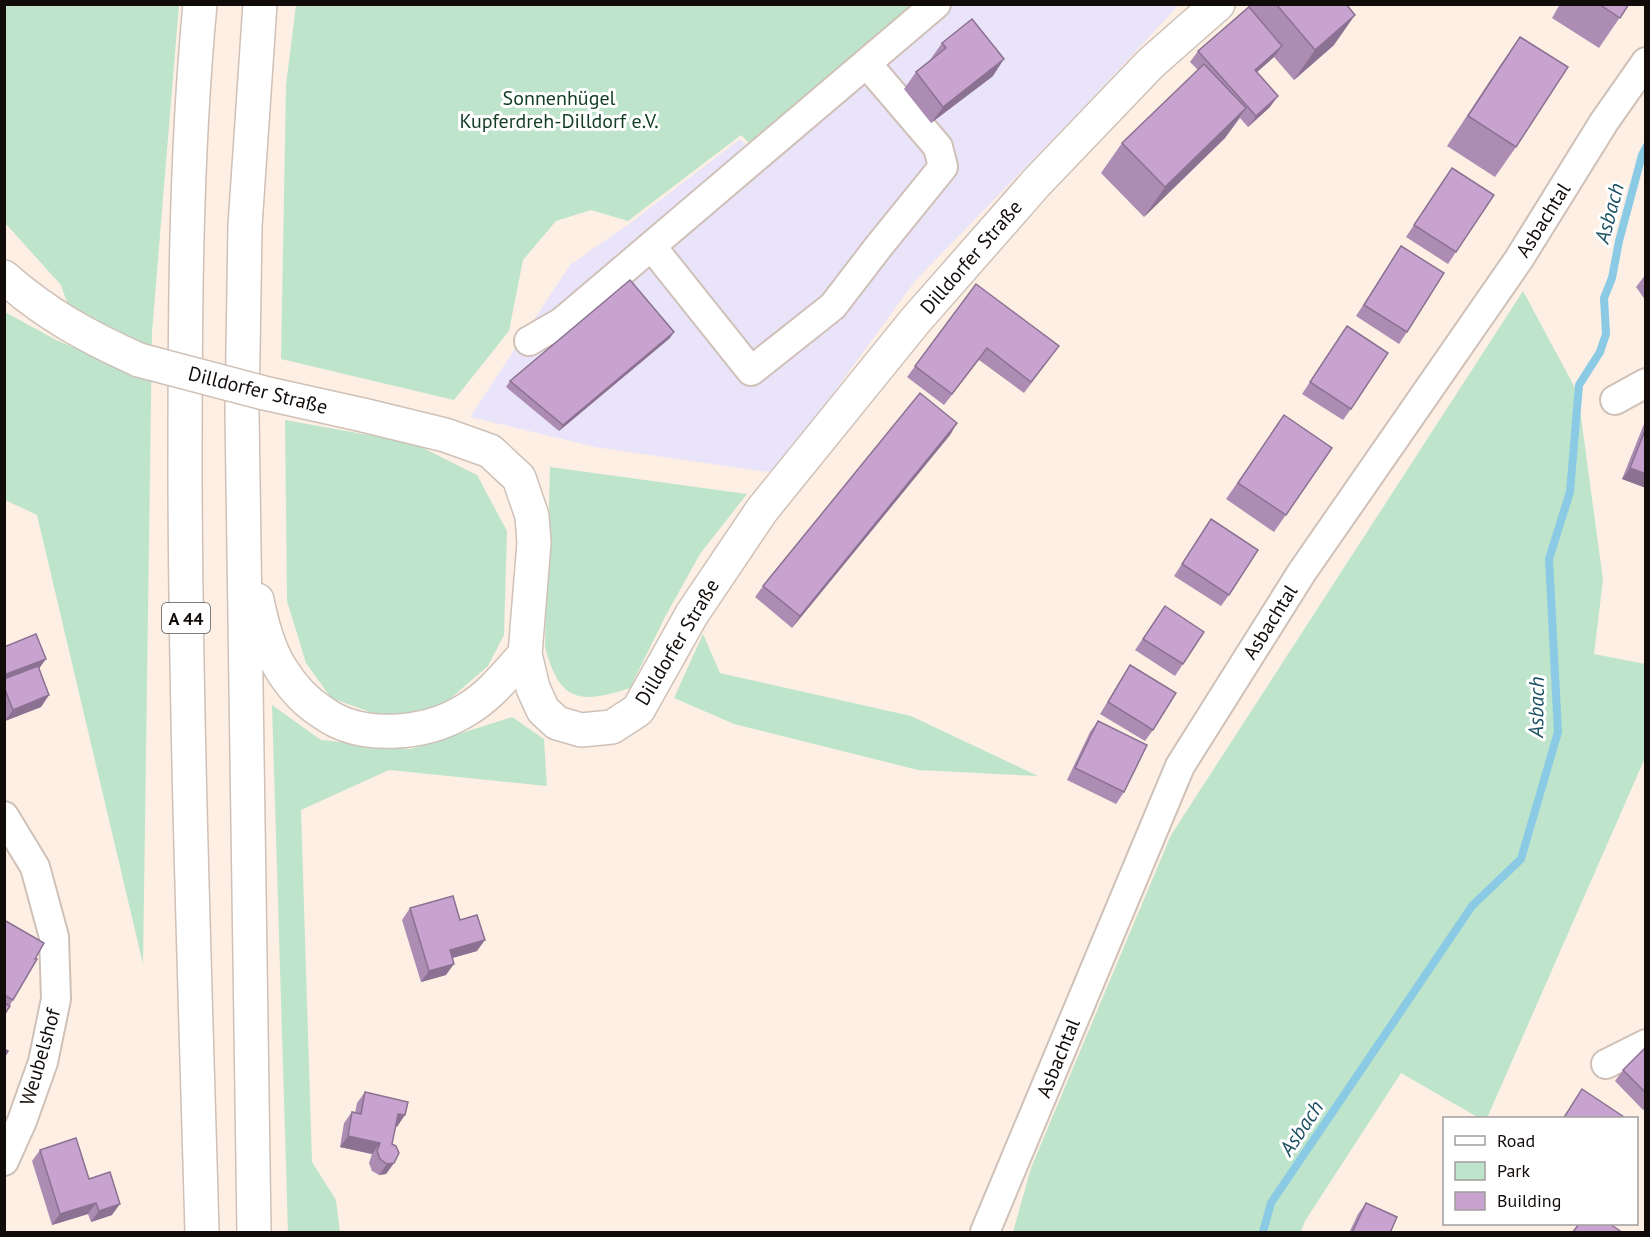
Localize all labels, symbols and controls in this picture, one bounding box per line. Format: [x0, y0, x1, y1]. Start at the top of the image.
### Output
park label: Sonnenhügel Kupferdreh-Dilldorf e.V. [459, 85, 659, 134]
street label: Asbachtal [1510, 178, 1576, 262]
water label: Asbach [1588, 180, 1630, 247]
street label: Dilldorfer Straße [914, 195, 1028, 319]
street label: Dilldorfer Straße [185, 360, 331, 420]
street label: Dilldorfer Straße [629, 574, 725, 710]
street label: Asbachtal [1237, 580, 1303, 664]
road number: A 44 [162, 603, 210, 633]
water label: Asbach [1522, 676, 1550, 739]
street label: Weubelshof [14, 1004, 67, 1108]
street label: Asbachtal [1030, 1014, 1086, 1102]
water label: Asbach [1272, 1095, 1329, 1162]
legend [1443, 1117, 1638, 1225]
text: Road [1497, 1129, 1535, 1152]
text: Park [1497, 1159, 1530, 1182]
text: Building [1497, 1189, 1561, 1212]

